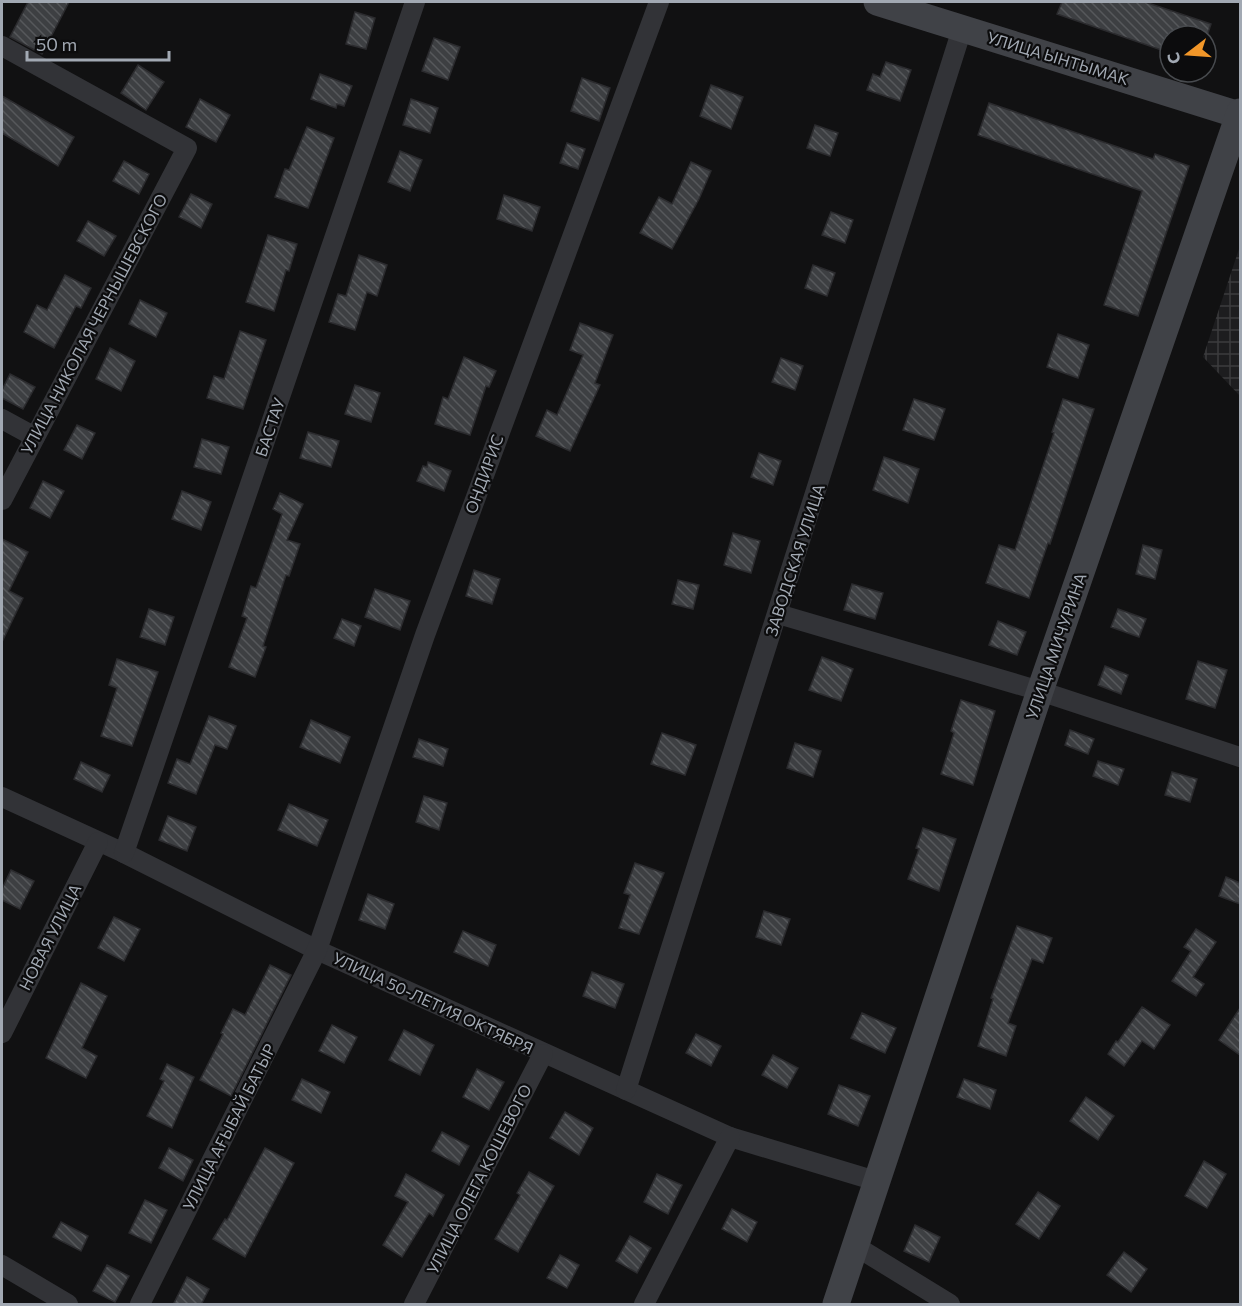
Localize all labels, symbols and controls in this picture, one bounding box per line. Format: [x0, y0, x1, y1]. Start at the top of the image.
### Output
scale bar [27, 24, 170, 62]
north arrow [1158, 24, 1218, 84]
street label: УЛИЦА ЫНТЫМАК [985, 27, 1132, 88]
text: 50 m [36, 33, 77, 55]
text: С [1162, 50, 1184, 67]
street label: УЛИЦА НИКОЛАЯ ЧЕРНЫШЕВСКОГО [16, 190, 171, 457]
street label: БАСТАУ [251, 395, 289, 459]
street label: ОНДИРИС [460, 432, 507, 516]
street label: ЗАВОДСКАЯ УЛИЦА [761, 481, 828, 638]
street label: УЛИЦА МИЧУРИНА [1021, 570, 1090, 722]
street label: НОВАЯ УЛИЦА [15, 880, 85, 993]
street label: УЛИЦА 50-ЛЕТИЯ ОКТЯБРЯ [330, 948, 536, 1057]
street label: УЛИЦА АҒЫБАЙ БАТЫР [178, 1040, 279, 1213]
street label: УЛИЦА ОЛЕГА КОШЕВОГО [422, 1081, 535, 1277]

